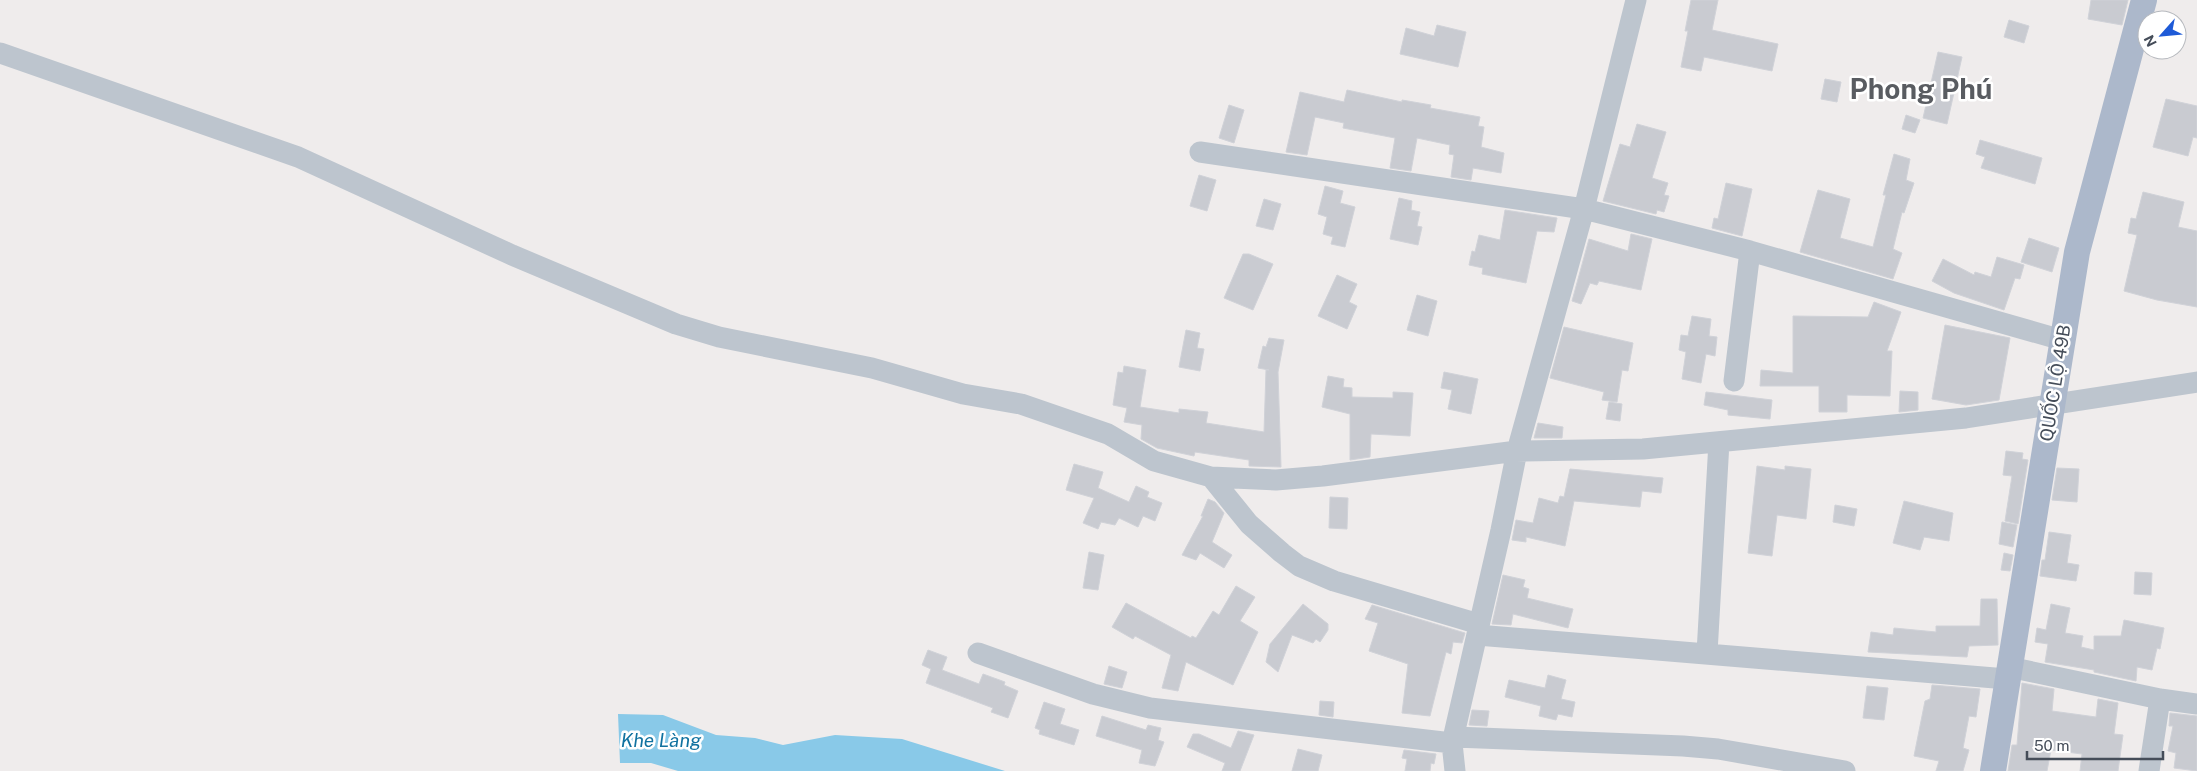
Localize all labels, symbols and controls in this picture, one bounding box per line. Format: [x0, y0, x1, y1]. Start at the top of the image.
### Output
north arrow [2137, 10, 2187, 60]
text: N [2141, 32, 2160, 49]
district label: Phong Phú [1849, 72, 1993, 105]
street label: QUỐC LỘ 49B [2032, 323, 2075, 443]
scale bar [2027, 728, 2163, 760]
water label: Khe Làng [621, 729, 702, 751]
text: 50 m [2034, 737, 2069, 754]

